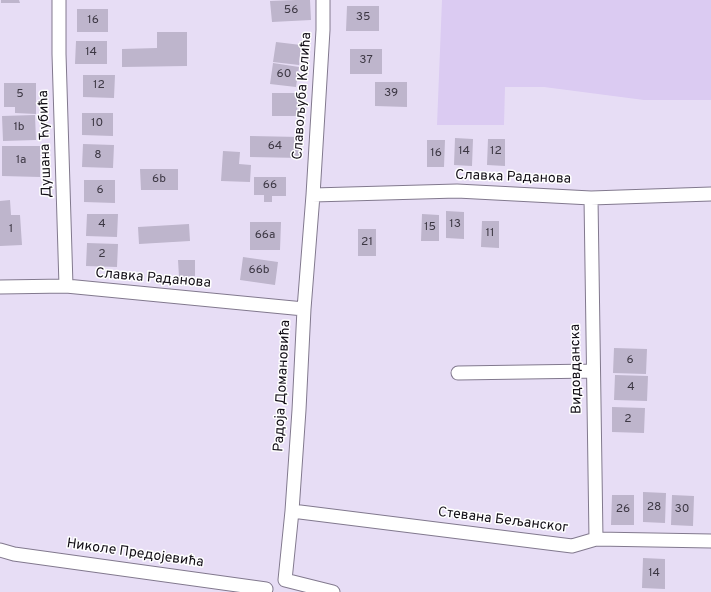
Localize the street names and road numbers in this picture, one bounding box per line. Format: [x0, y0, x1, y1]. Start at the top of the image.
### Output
street label: Славољуба Келића [290, 32, 316, 160]
street label: Душана Ћубића [36, 90, 56, 198]
street label: Славка Раданова [455, 168, 571, 188]
street label: Славка Раданова [94, 266, 212, 292]
street label: Радоја Домановића [271, 320, 295, 452]
street label: Видовданска [568, 324, 586, 414]
street label: Стевана Бељанског [437, 505, 569, 537]
street label: Николе Предојевића [65, 536, 205, 572]

